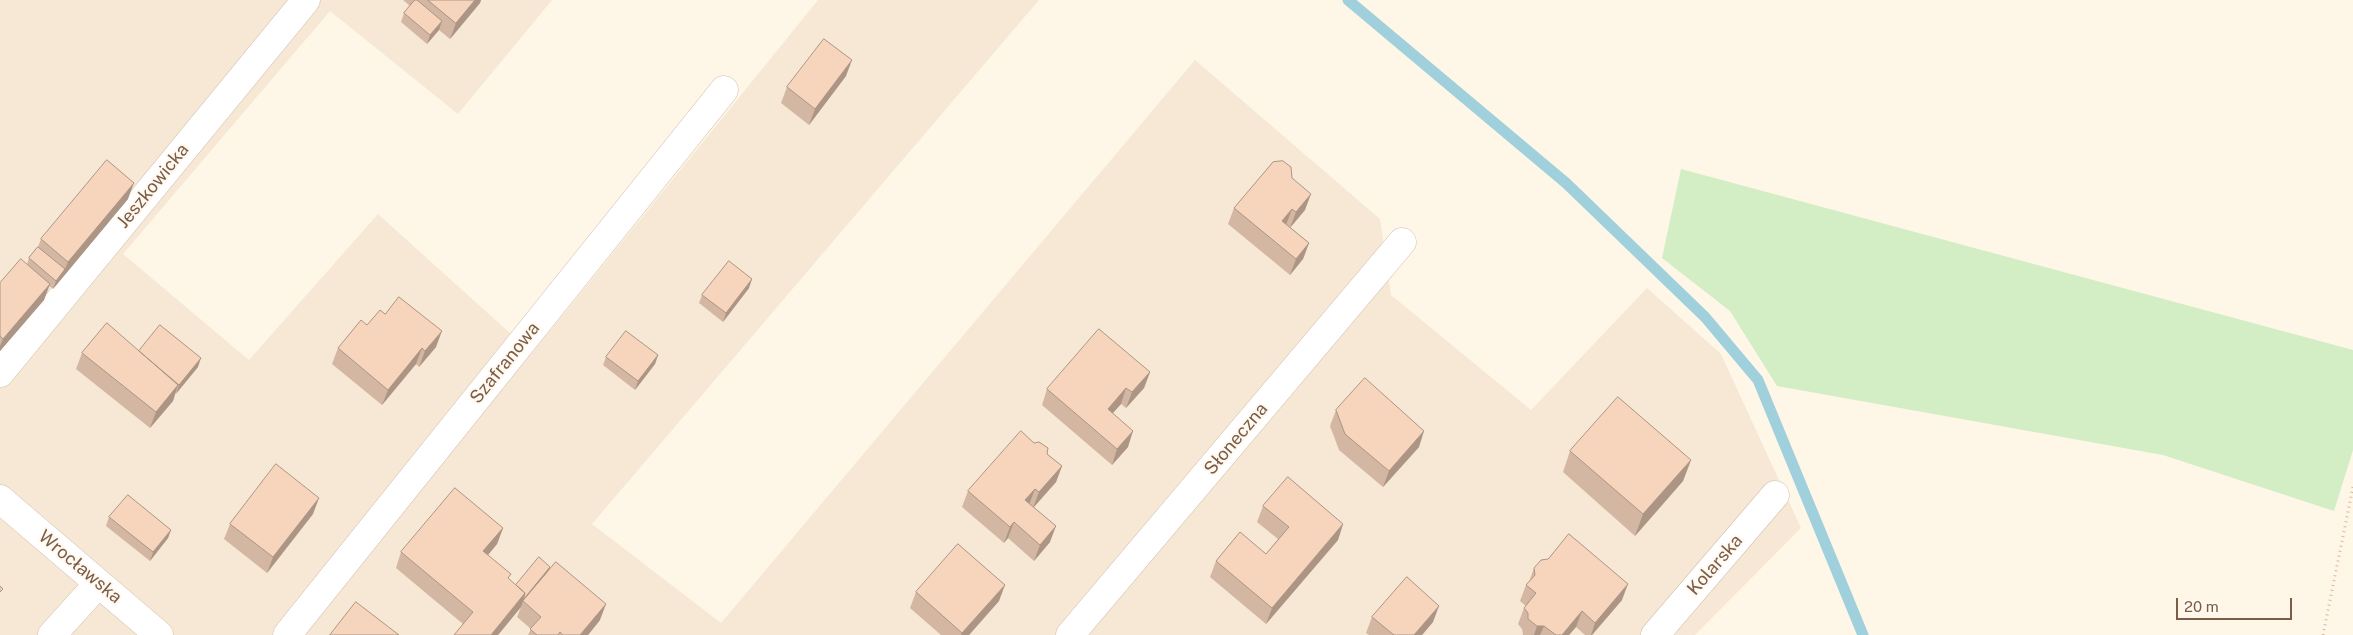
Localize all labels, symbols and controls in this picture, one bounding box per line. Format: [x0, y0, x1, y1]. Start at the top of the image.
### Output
street label: Jeszkowicka [112, 139, 194, 233]
street label: Szafranowa [466, 318, 544, 408]
street label: Słoneczna [1200, 399, 1272, 479]
street label: Wrocławska [34, 526, 126, 608]
street label: Kolarska [1683, 530, 1747, 600]
scale bar [2178, 588, 2294, 620]
text: 20 m [2184, 598, 2219, 615]

